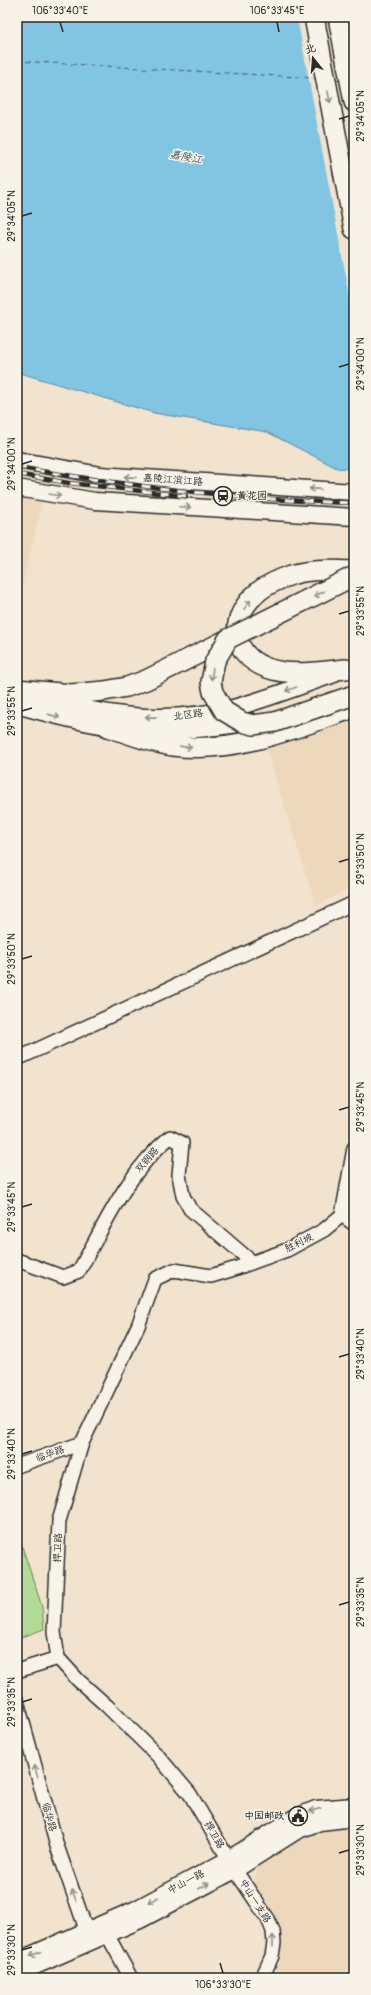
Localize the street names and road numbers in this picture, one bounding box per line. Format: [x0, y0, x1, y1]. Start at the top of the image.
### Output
street label: 嘉陵江滨江路 [143, 472, 203, 488]
street label: 北区路 [172, 707, 204, 723]
street label: 双钢路 [133, 1145, 161, 1175]
street label: 胜利坡 [283, 1231, 315, 1255]
street label: 临华路 [34, 1443, 66, 1465]
street label: 捍卫路 [51, 1533, 65, 1563]
street label: 临华路 [39, 1801, 59, 1833]
street label: 捍卫路 [201, 1819, 227, 1851]
street label: 中山一路 [166, 1867, 206, 1897]
street label: 中山一支路 [237, 1877, 273, 1925]

